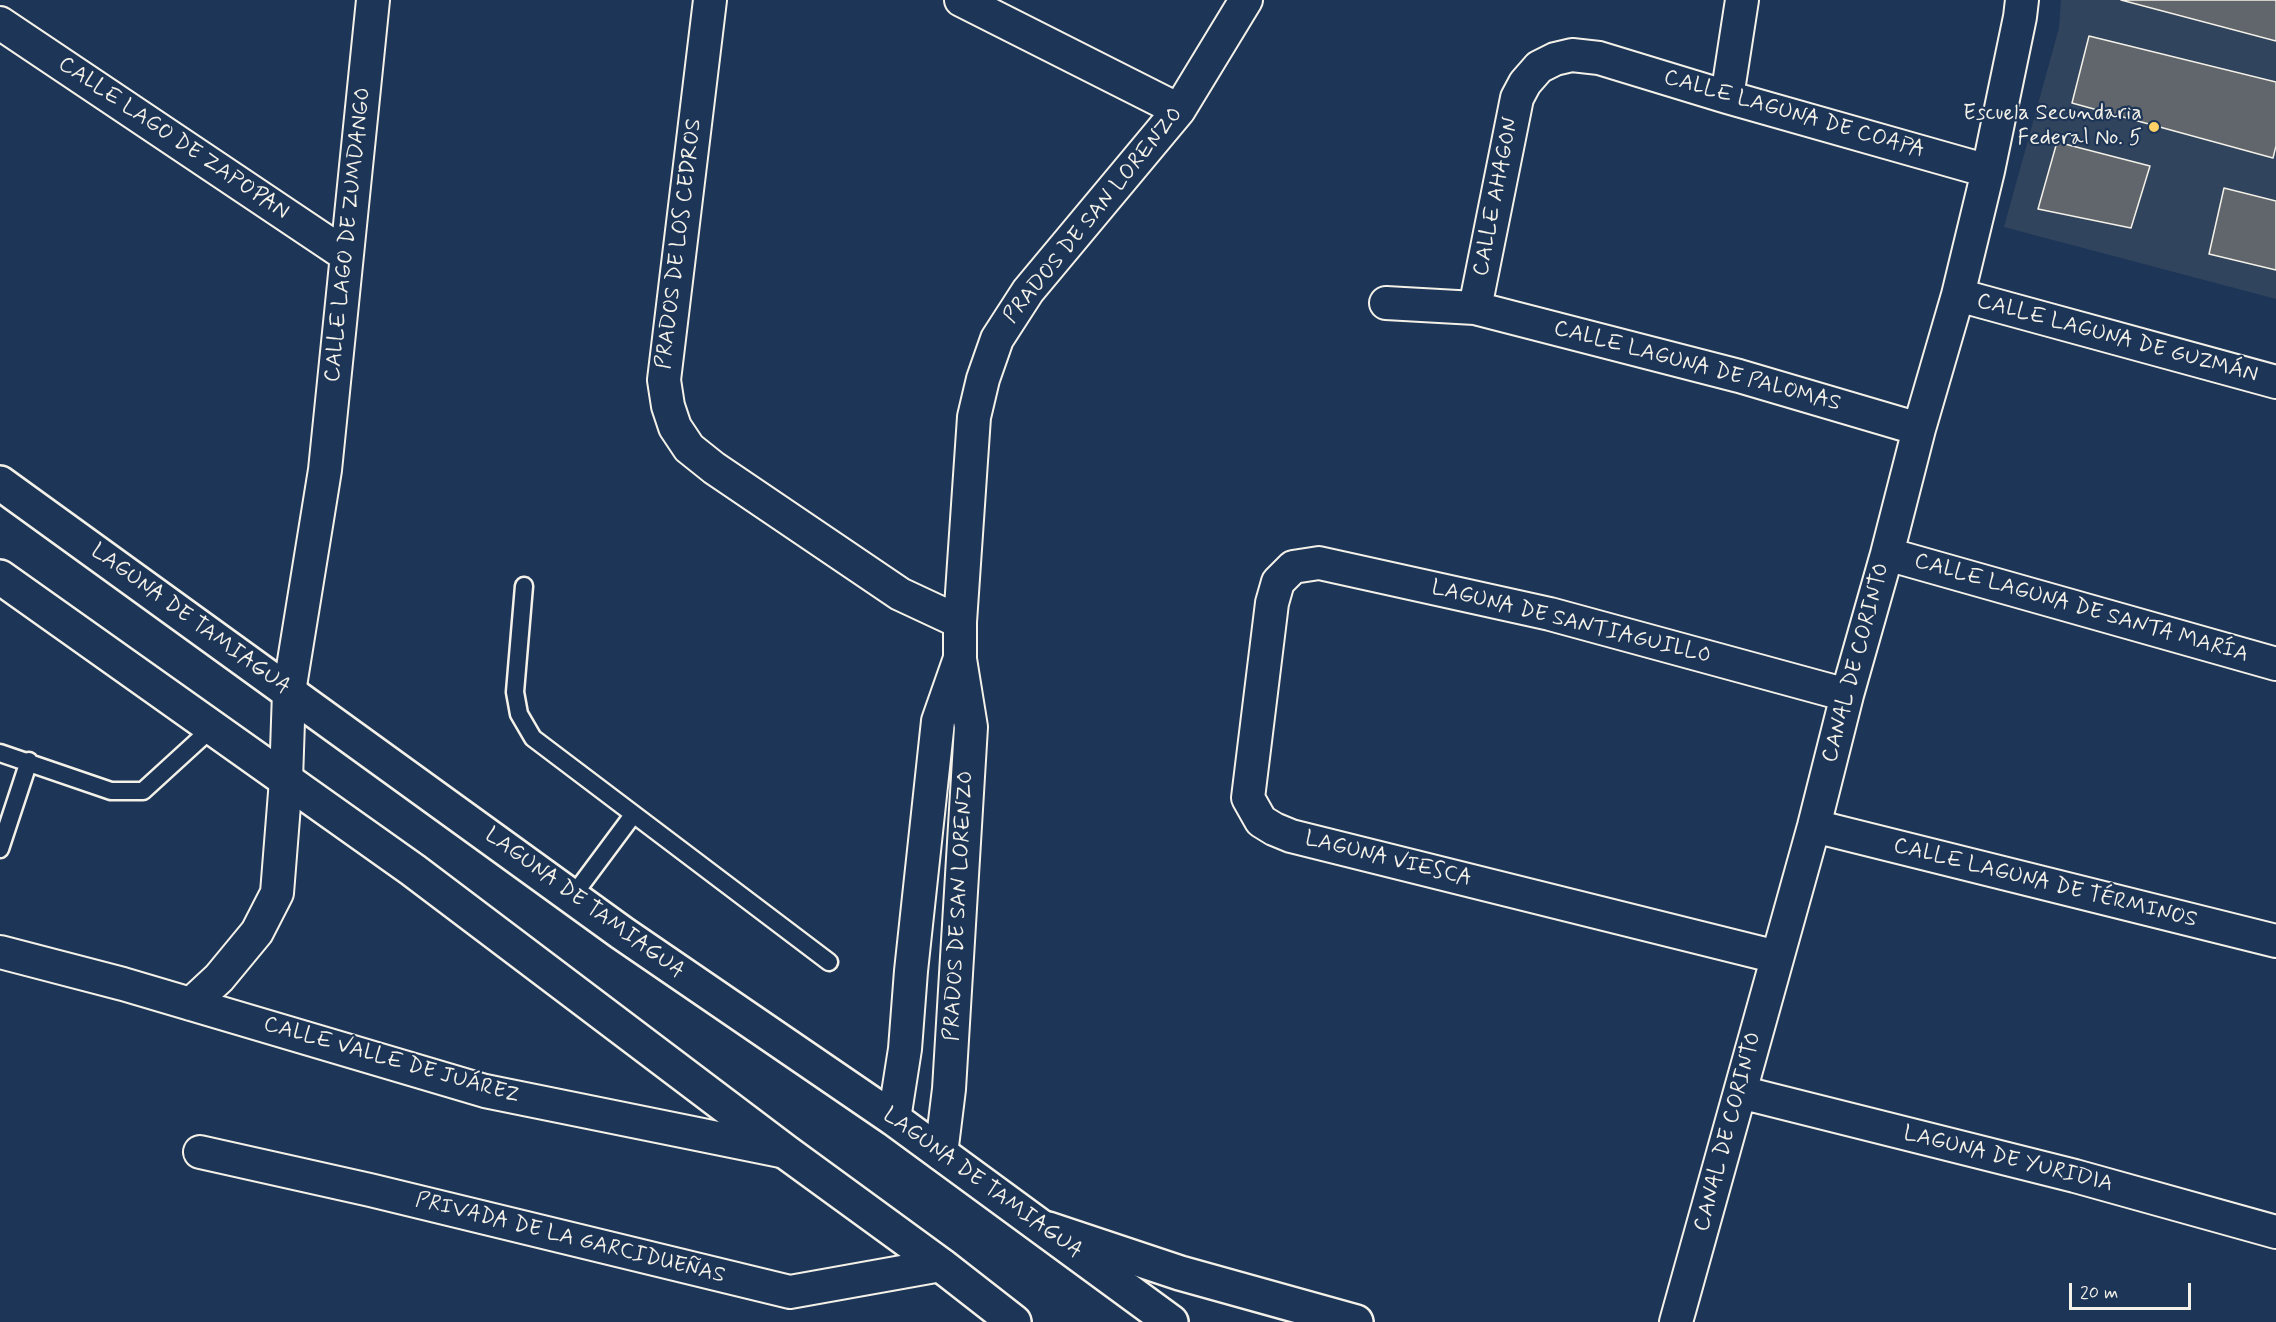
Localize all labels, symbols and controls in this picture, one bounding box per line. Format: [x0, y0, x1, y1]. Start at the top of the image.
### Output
street label: CALLE LAGO DE ZAPOPAN [53, 52, 293, 226]
street label: CALLE LAGUNA DE COAPA [1660, 65, 1928, 165]
street label: CALLE LAGO DE ZUMDANGO [320, 86, 378, 384]
place label: Escuela Secundaria Federal No. 5 [1963, 101, 2142, 152]
street label: PRADOS DE SAN LORENZO [999, 103, 1189, 329]
street label: CALLE AHAGON [1469, 115, 1525, 279]
street label: PRADOS DE LOS CEDROS [652, 117, 708, 371]
marker: Escuela Secundaria Federal No. 5 [2147, 120, 2161, 134]
street label: CALLE LAGUNA DE GUZMÁN [1974, 289, 2260, 389]
street label: CALLE LAGUNA DE PALOMAS [1551, 316, 1843, 418]
street label: LAGUNA DE TAMIAGUA [85, 539, 295, 701]
street label: CALLE LAGUNA DE SANTA MARÍA [1911, 549, 2251, 669]
street label: CANAL DE CORINTO [1818, 560, 1896, 766]
street label: LAGUNA DE SANTIAGUILLO [1428, 575, 1714, 671]
street label: PRADOS DE SAN LORENZO [940, 770, 980, 1042]
street label: LAGUNA DE TAMIAGUA [479, 823, 689, 985]
street label: LAGUNA VIESCA [1302, 827, 1474, 893]
street label: CALLE LAGUNA DE TÉRMINOS [1890, 833, 2200, 935]
street label: CALLE VALLE DE JUÁREZ [260, 1012, 522, 1110]
street label: CANAL DE CORINTO [1690, 1029, 1768, 1235]
street label: LAGUNA DE TAMIAGUA [877, 1103, 1087, 1265]
street label: LAGUNA DE YURIDIA [1901, 1121, 2115, 1199]
street label: PRIVADA DE LA GARCIDUEÑAS [412, 1188, 728, 1290]
scale bar [2072, 1271, 2194, 1309]
text: 20 m [2080, 1281, 2118, 1305]

